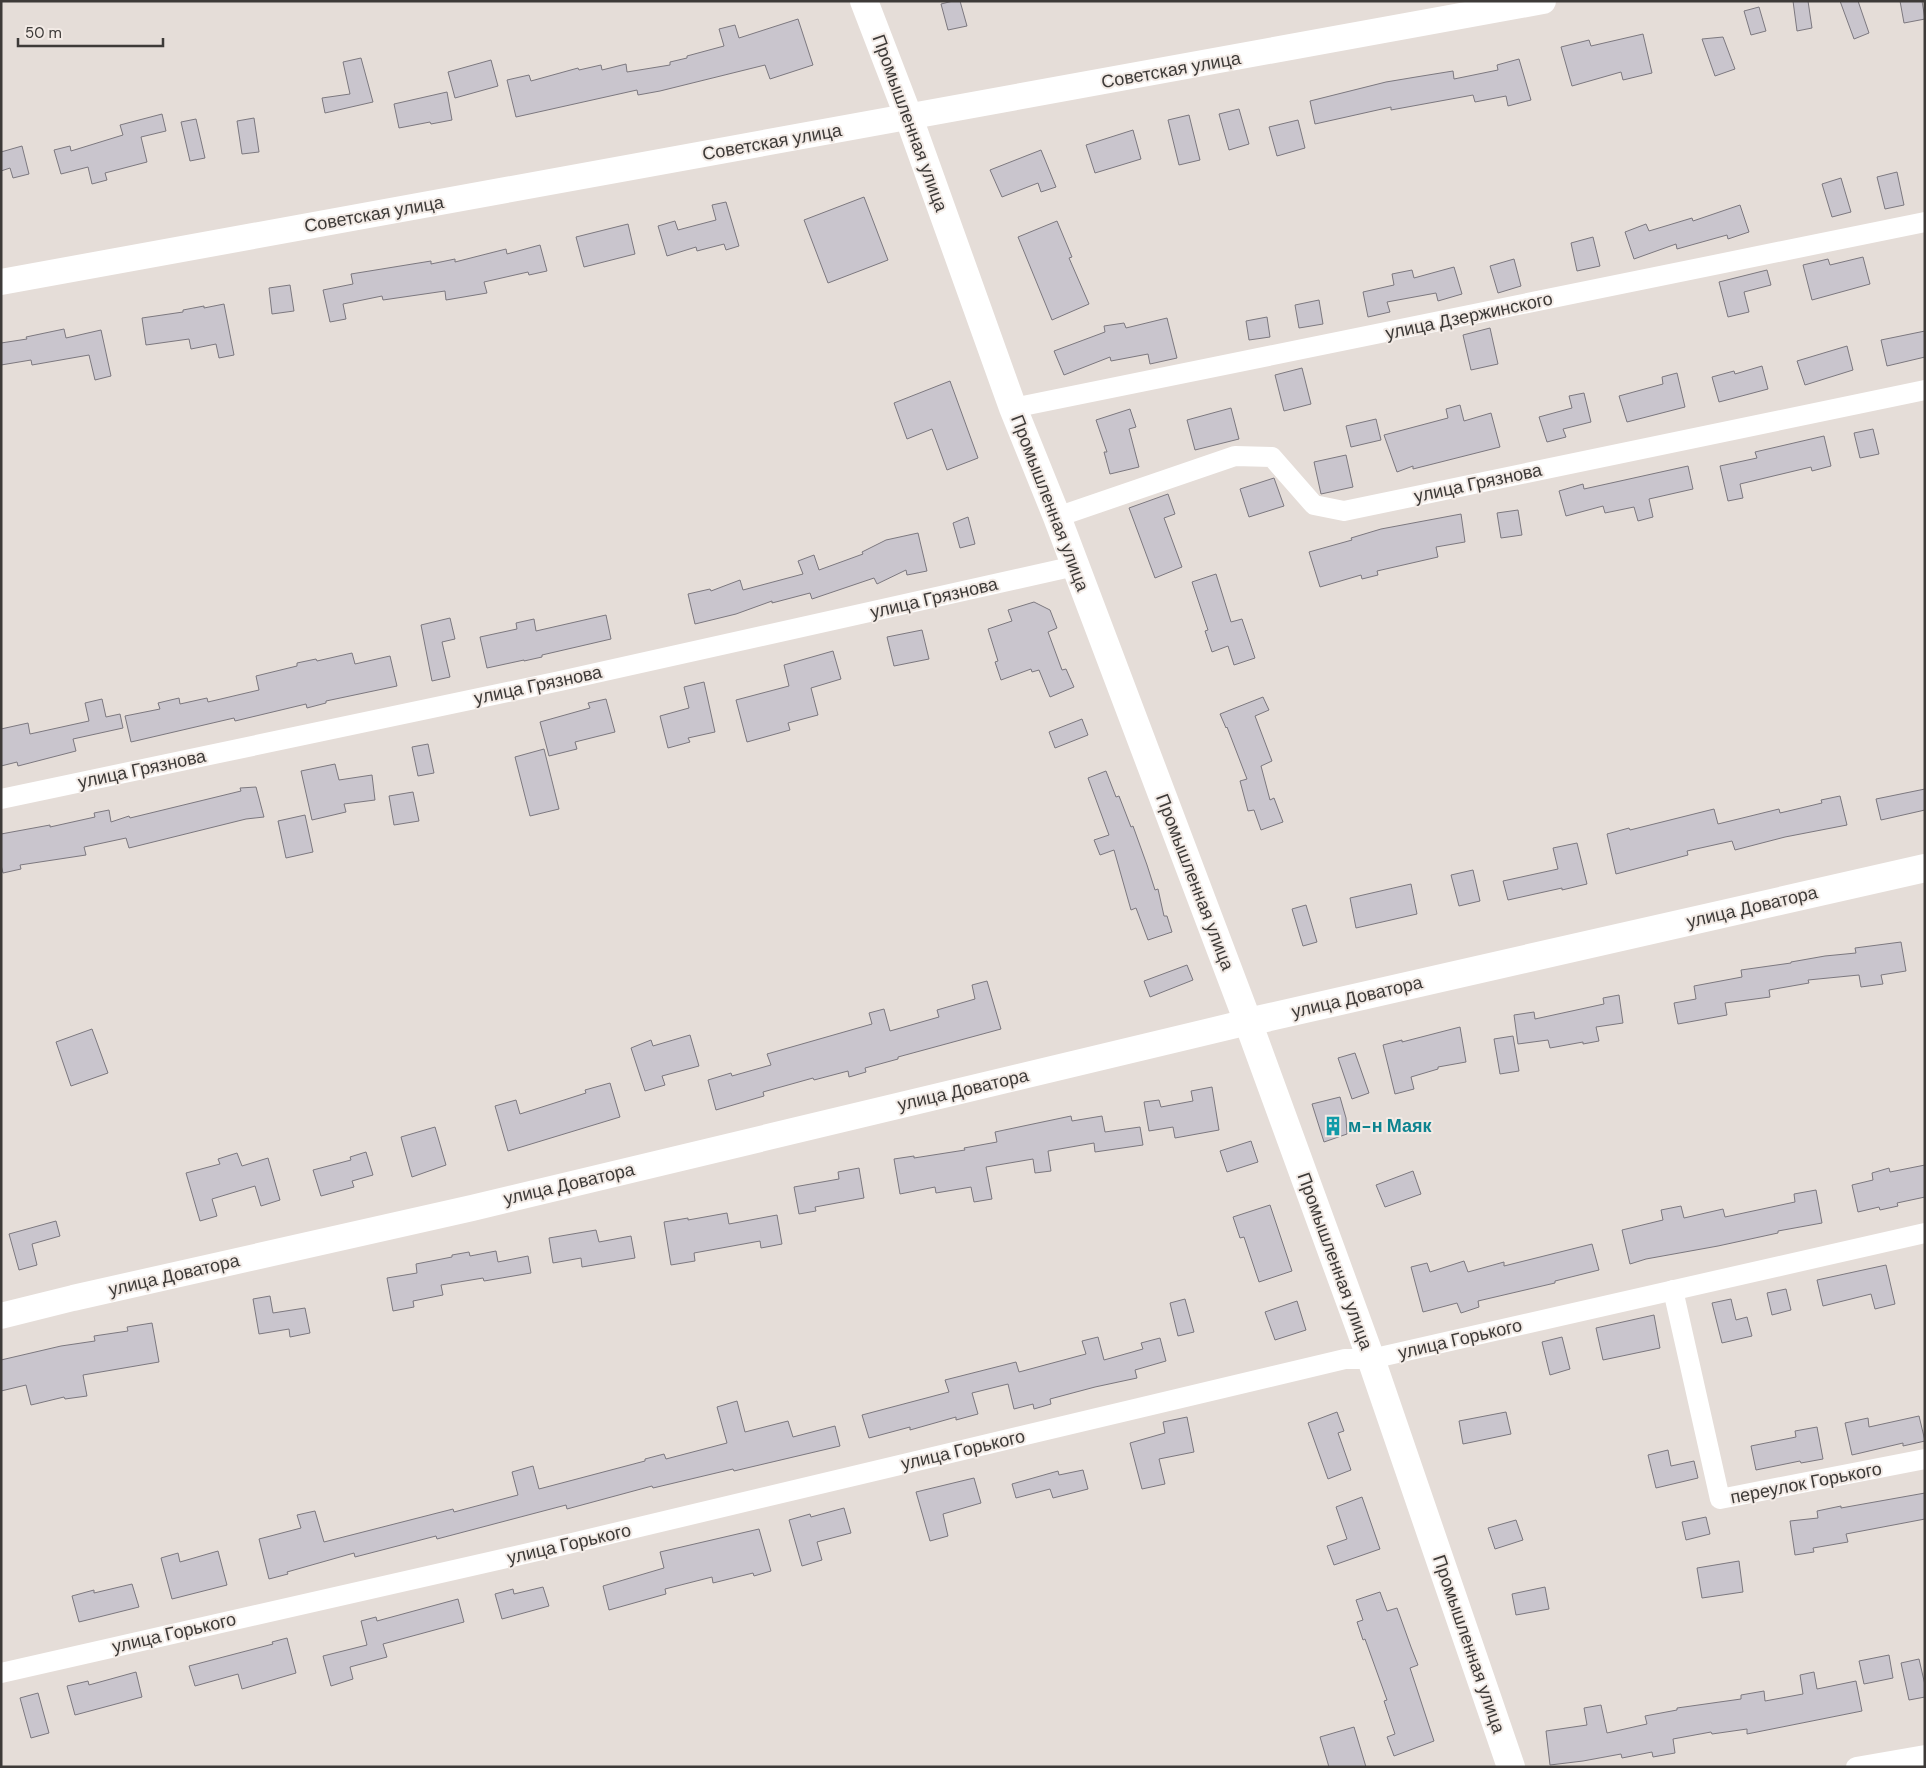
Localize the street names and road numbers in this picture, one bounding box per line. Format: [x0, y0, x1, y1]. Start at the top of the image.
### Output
street label: Промышленная улица [867, 31, 954, 216]
street label: Советская улица [1099, 46, 1244, 94]
street label: Советская улица [700, 118, 845, 166]
street label: Советская улица [302, 190, 447, 238]
street label: улица Дзержинского [1383, 287, 1555, 345]
street label: Промышленная улица [1005, 411, 1095, 596]
street label: улица Грязнова [1412, 458, 1545, 508]
street label: улица Грязнова [868, 571, 1001, 624]
street label: улица Грязнова [472, 660, 605, 710]
street label: улица Грязнова [76, 744, 209, 794]
street label: Промышленная улица [1150, 790, 1240, 975]
street label: улица Доватора [1684, 880, 1821, 934]
street label: улица Доватора [1289, 970, 1426, 1024]
street label: улица Доватора [895, 1063, 1032, 1117]
street label: улица Доватора [501, 1157, 638, 1211]
street label: Промышленная улица [1292, 1169, 1379, 1354]
street label: улица Доватора [106, 1248, 243, 1302]
street label: улица Горького [1396, 1313, 1524, 1365]
street label: улица Горького [899, 1424, 1027, 1476]
street label: переулок Горького [1728, 1457, 1884, 1509]
street label: улица Горького [505, 1518, 633, 1570]
street label: Промышленная улица [1427, 1552, 1511, 1737]
street label: улица Горького [110, 1607, 238, 1659]

